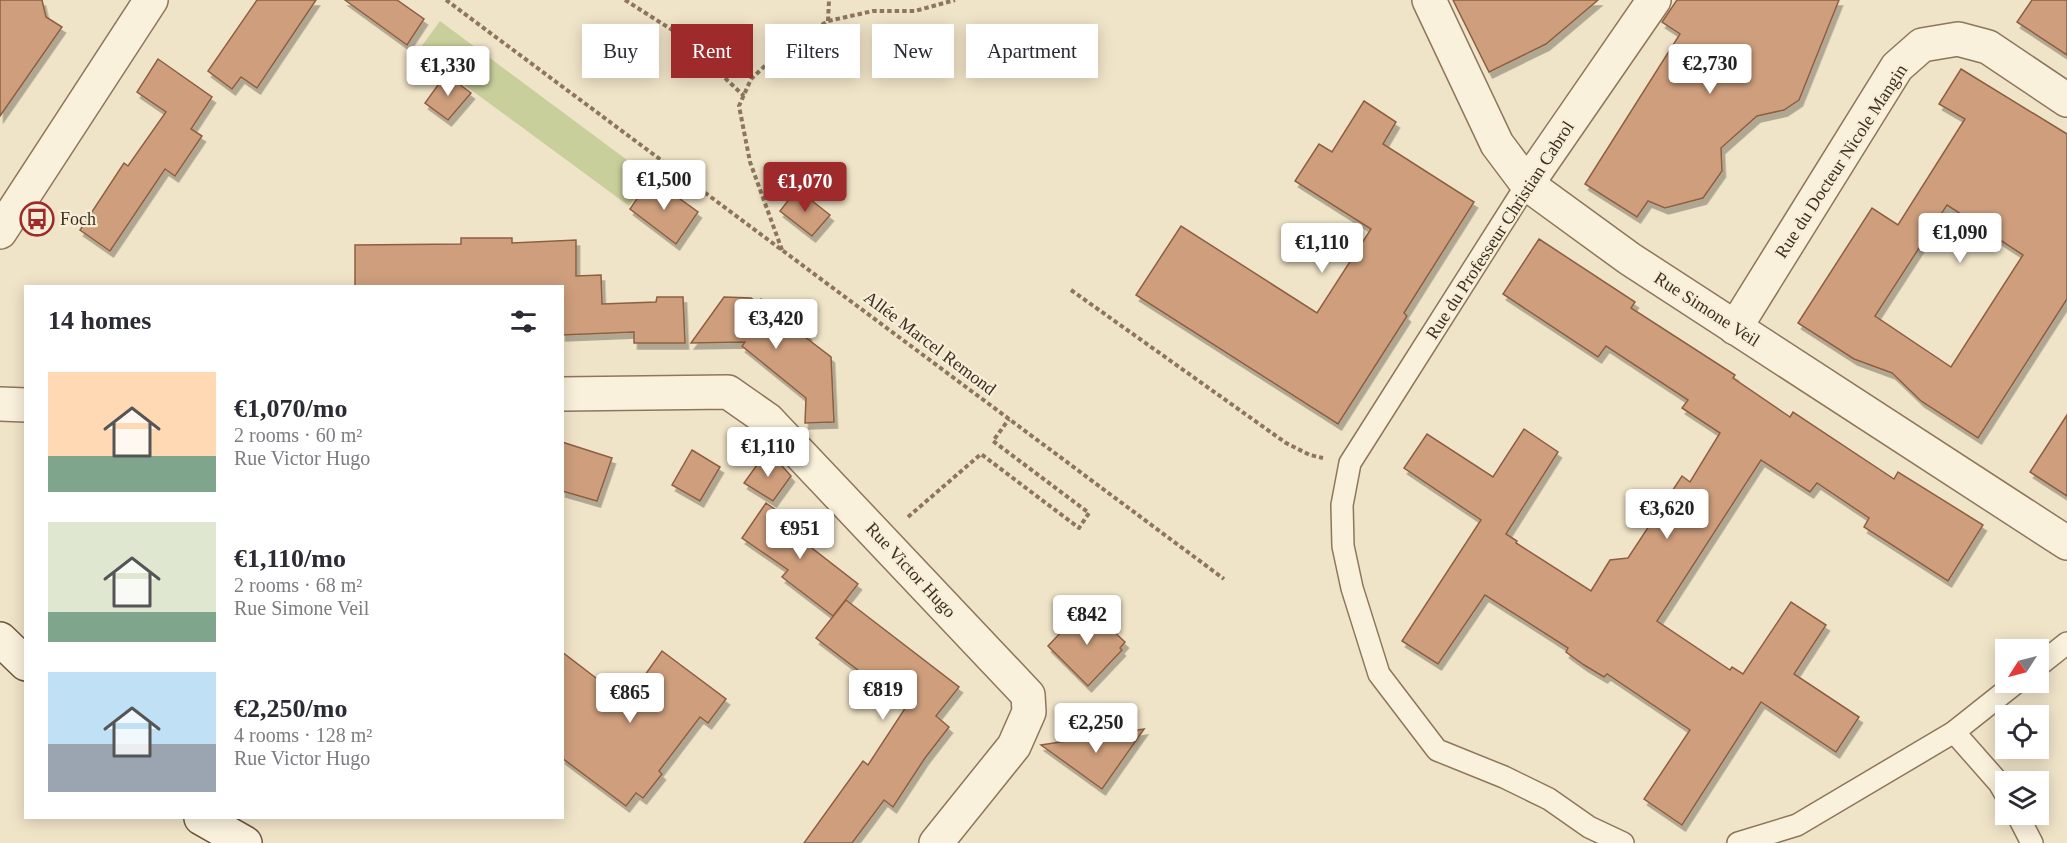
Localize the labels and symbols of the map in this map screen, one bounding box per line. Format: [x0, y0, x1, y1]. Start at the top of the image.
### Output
pin: €2,730 [1661, 44, 1759, 95]
pin: €1,330 [399, 46, 497, 97]
street label: Rue du Docteur Nicole Mangin [1771, 60, 1911, 262]
street label: Rue du Professeur Christian Cabrol [1422, 117, 1578, 343]
pin: €1,500 [615, 160, 713, 211]
pin: €1,070 [756, 162, 854, 213]
bus stop icon: Foch [19, 201, 55, 237]
place label: Foch [60, 209, 96, 229]
pin: €1,090 [1911, 213, 2009, 264]
pin: €1,110 [1273, 223, 1371, 274]
street label: Rue Simone Veil [1651, 267, 1763, 351]
street label: Allée Marcel Remond [860, 287, 1000, 399]
pin: €3,420 [727, 299, 825, 350]
pin: €1,110 [719, 427, 817, 478]
pin: €3,620 [1618, 489, 1716, 540]
pin: €951 [764, 509, 836, 560]
street label: Rue Victor Hugo [862, 518, 960, 622]
pin: €842 [1051, 595, 1123, 646]
north arrow [1995, 639, 2049, 693]
pin: €819 [847, 670, 919, 721]
pin: €865 [594, 673, 666, 724]
pin: €2,250 [1047, 703, 1145, 754]

